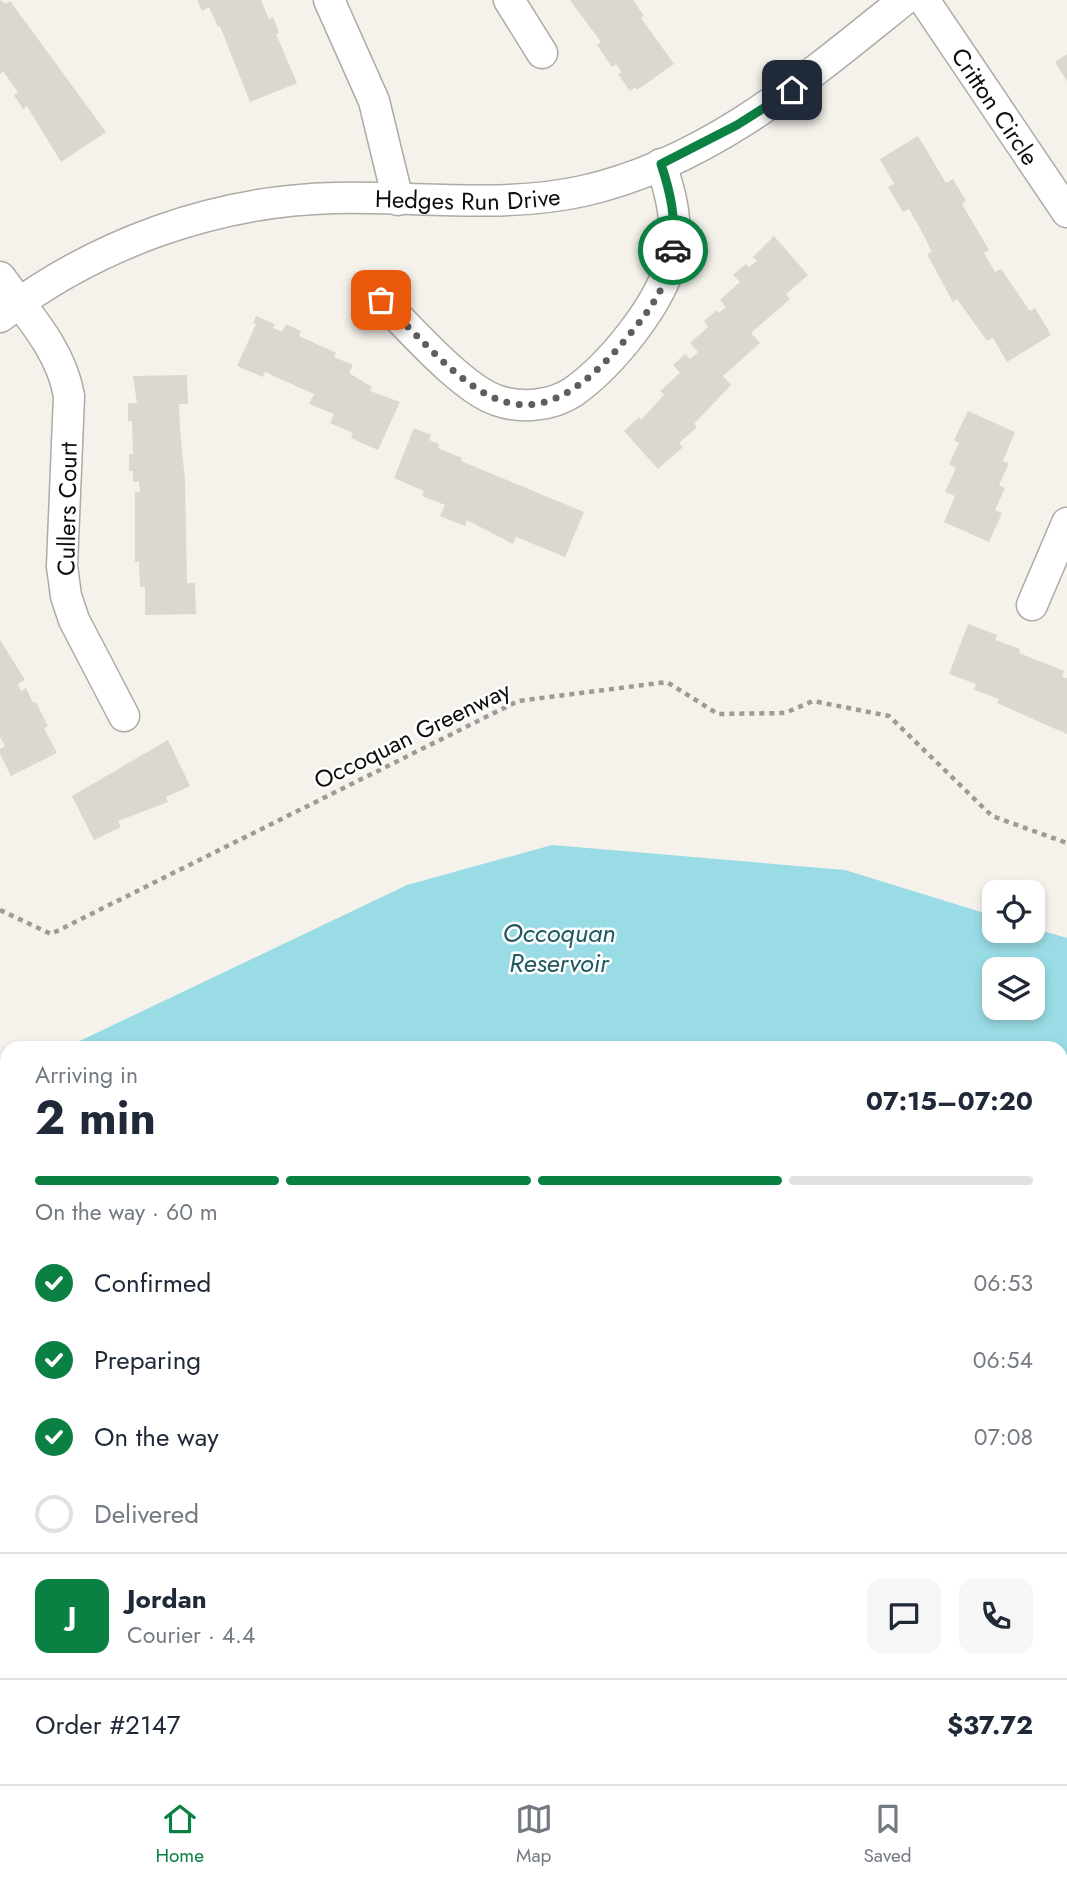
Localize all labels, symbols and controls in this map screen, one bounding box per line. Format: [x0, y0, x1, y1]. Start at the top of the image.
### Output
street label: Critton Circle [943, 40, 1048, 172]
pin [762, 60, 822, 120]
icon: home [773, 71, 811, 109]
street label: Hedges Run Drive [374, 178, 562, 218]
courier [638, 215, 708, 285]
icon: car [654, 231, 692, 269]
pin [351, 270, 411, 330]
icon: bag [362, 281, 400, 319]
street label: Cullers Court [48, 442, 86, 576]
street label: Occoquan Greenway [308, 672, 517, 798]
map controls [982, 880, 1045, 1020]
button: locate [982, 880, 1045, 943]
water label: Occoquan Reservoir [502, 914, 616, 982]
button: layers [982, 957, 1045, 1020]
text: Arriving in [35, 1058, 138, 1092]
text: 07:15–07:20 [866, 1082, 1033, 1120]
text: 2 min [35, 1085, 156, 1151]
text: On the way · 60 m [35, 1195, 218, 1229]
icon: check [35, 1264, 73, 1302]
text: Confirmed [94, 1264, 211, 1302]
text: 06:53 [974, 1266, 1033, 1300]
icon: check [35, 1341, 73, 1379]
text: Preparing [94, 1341, 201, 1379]
text: 06:54 [973, 1343, 1033, 1377]
icon: check [35, 1418, 73, 1456]
text: On the way [94, 1418, 219, 1456]
text: 07:08 [974, 1420, 1033, 1454]
text: Delivered [94, 1495, 199, 1533]
button: chat [867, 1579, 941, 1653]
button: phone [959, 1579, 1033, 1653]
text: Jordan [127, 1580, 207, 1618]
text: J [68, 1597, 76, 1635]
text: Courier · 4.4 [127, 1618, 255, 1652]
text: Order #2147 [35, 1706, 180, 1744]
text: $37.72 [947, 1706, 1033, 1744]
tab: Home [155, 1800, 204, 1869]
tab: Map [515, 1800, 553, 1869]
tab: Saved [863, 1800, 912, 1869]

